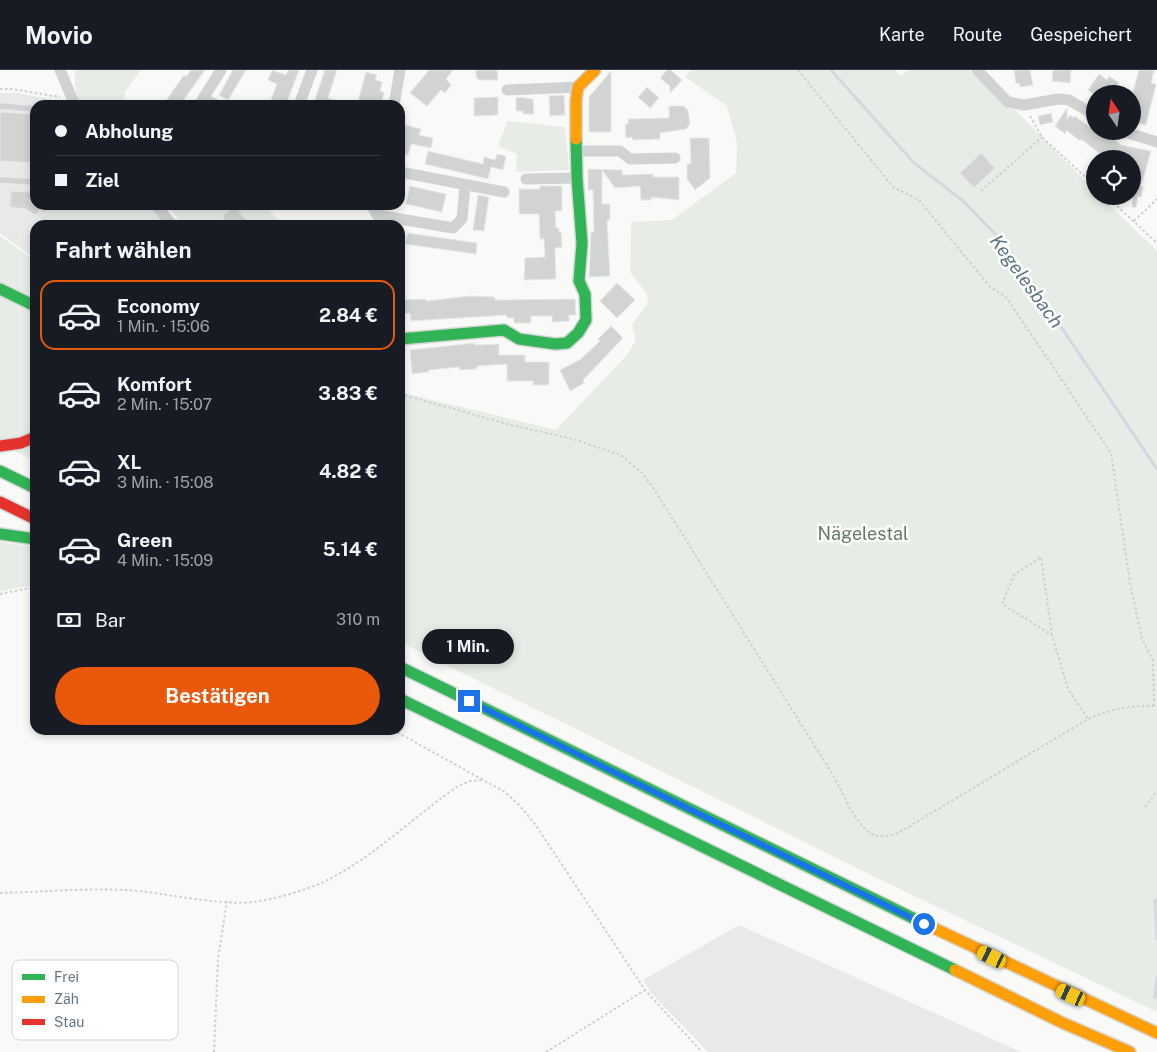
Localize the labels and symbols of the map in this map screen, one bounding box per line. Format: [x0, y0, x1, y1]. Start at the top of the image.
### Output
north arrow [1086, 85, 1141, 140]
water label: Kegelesbach [986, 230, 1068, 332]
park label: Nägelestal [818, 523, 908, 544]
callout: 1 Min. [423, 628, 515, 664]
route end [458, 690, 480, 712]
route start [913, 913, 935, 935]
car [975, 944, 1008, 970]
legend [12, 960, 178, 1040]
text: Frei [54, 969, 79, 985]
car [1054, 982, 1087, 1008]
text: Zäh [54, 991, 79, 1007]
text: Stau [54, 1014, 84, 1030]

